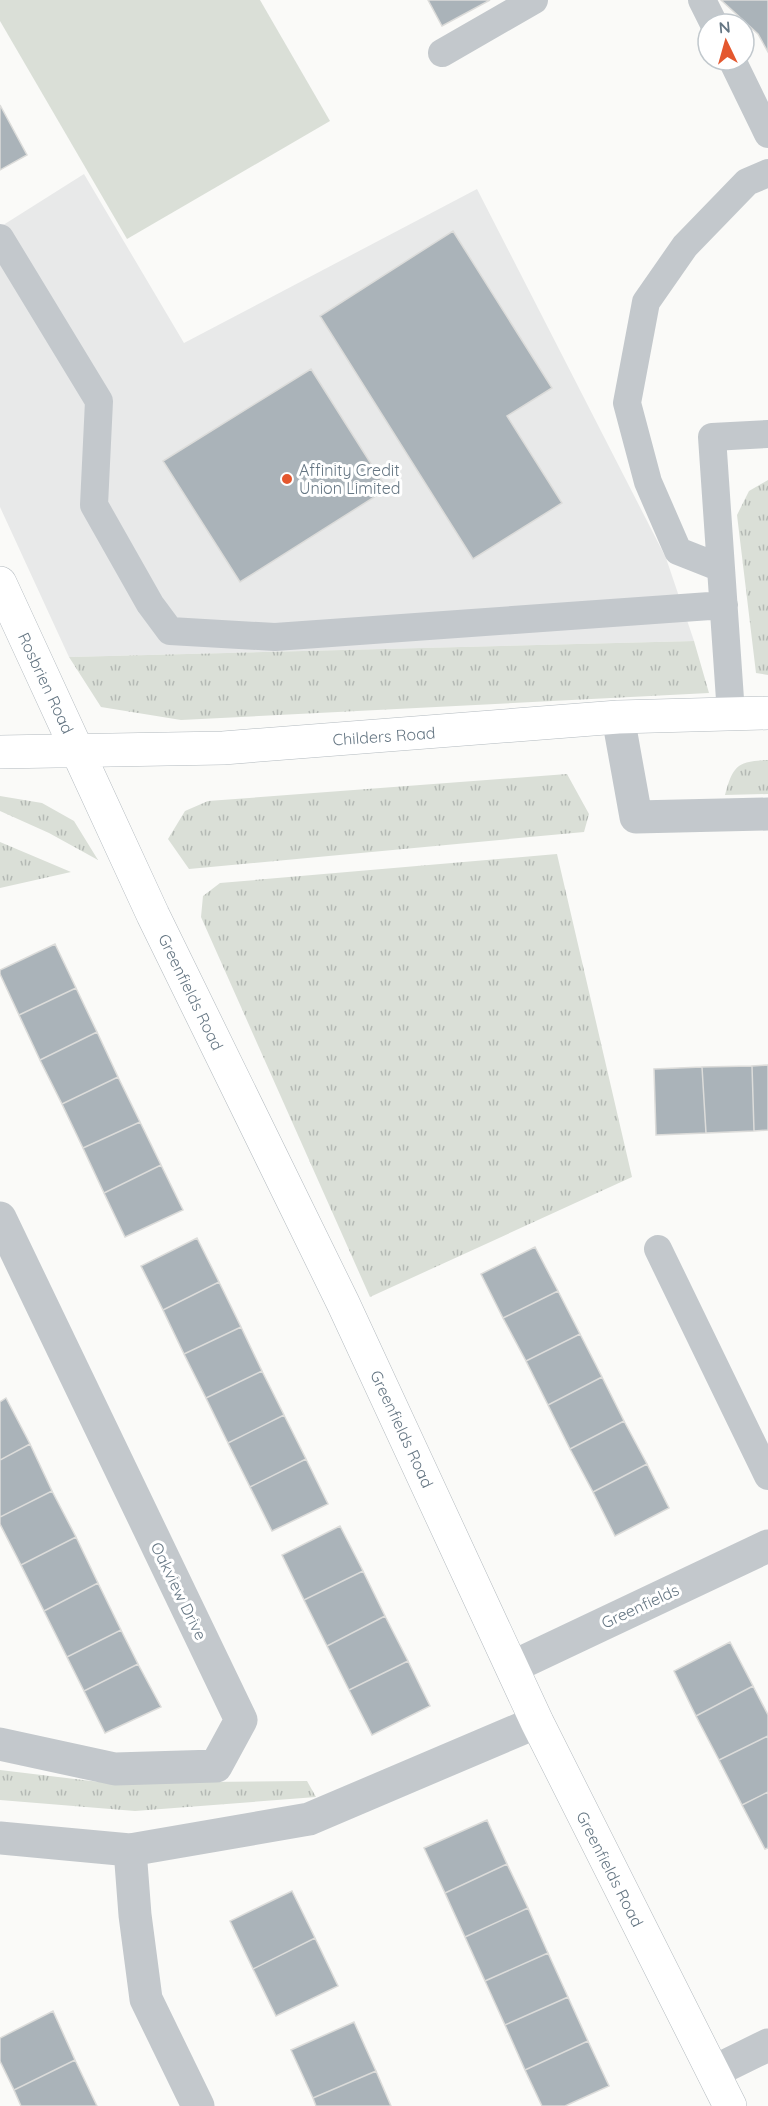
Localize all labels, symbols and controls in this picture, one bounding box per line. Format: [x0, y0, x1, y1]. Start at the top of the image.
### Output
north arrow [696, 12, 756, 72]
text: N [718, 17, 731, 38]
place label: Affinity Credit Union Limited [299, 460, 400, 498]
marker: Affinity Credit Union Limited [280, 472, 294, 486]
street label: Rosbrien Road [14, 629, 78, 737]
street label: Childers Road [332, 722, 436, 750]
street label: Greenfields Road [154, 930, 228, 1054]
street label: Greenfields Road [366, 1367, 438, 1491]
street label: Oakview Drive [147, 1539, 211, 1643]
street label: Greenfields [598, 1579, 682, 1633]
street label: Greenfields Road [572, 1808, 648, 1930]

